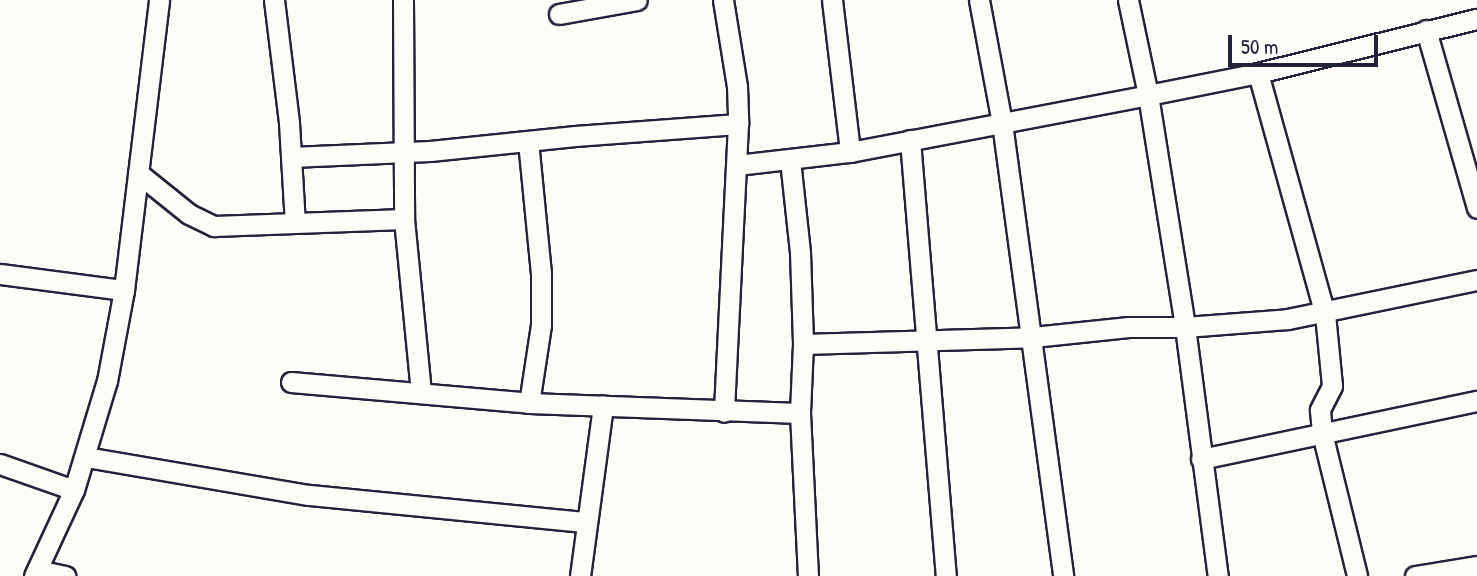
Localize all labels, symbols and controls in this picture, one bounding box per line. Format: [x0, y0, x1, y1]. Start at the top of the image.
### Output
scale bar [1232, 21, 1382, 65]
text: 50 m [1241, 32, 1278, 61]

